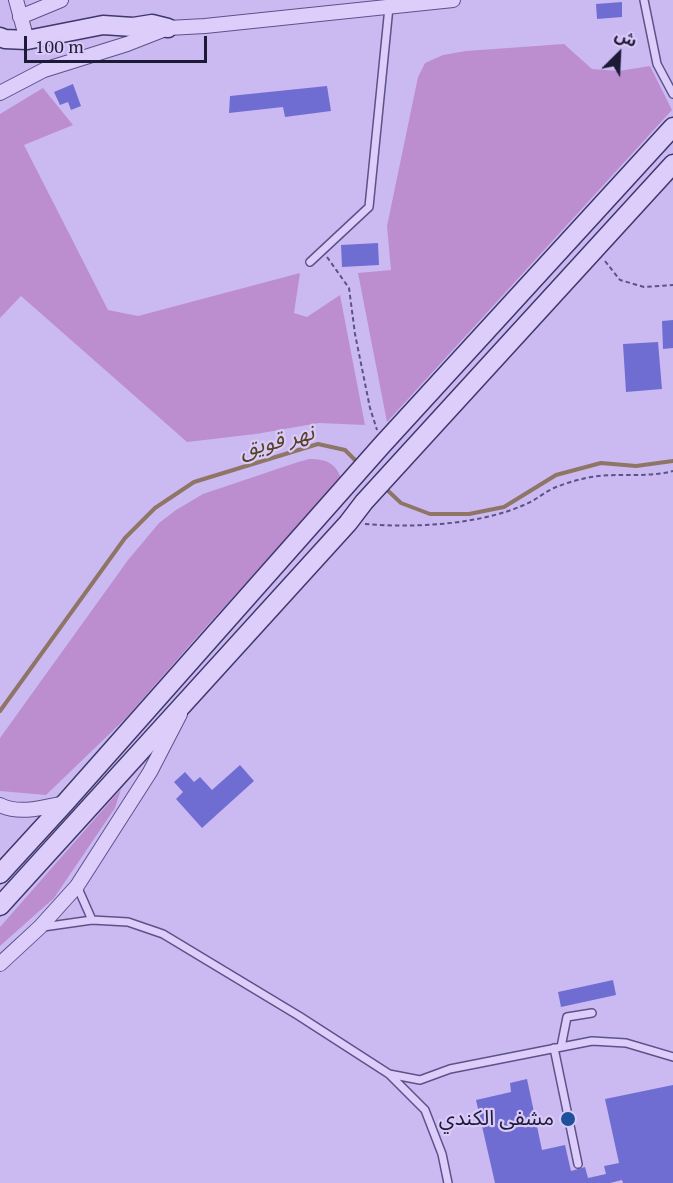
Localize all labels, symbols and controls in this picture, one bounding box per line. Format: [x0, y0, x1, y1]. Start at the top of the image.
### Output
text: ش [612, 23, 641, 52]
scale bar [27, 24, 210, 62]
north arrow [589, 24, 649, 84]
text: 100 m [35, 34, 84, 58]
water label: نهر قويق [237, 420, 317, 464]
place label: مشفى الكندي [439, 1106, 554, 1132]
marker: مشفى الكندي [559, 1110, 577, 1128]

